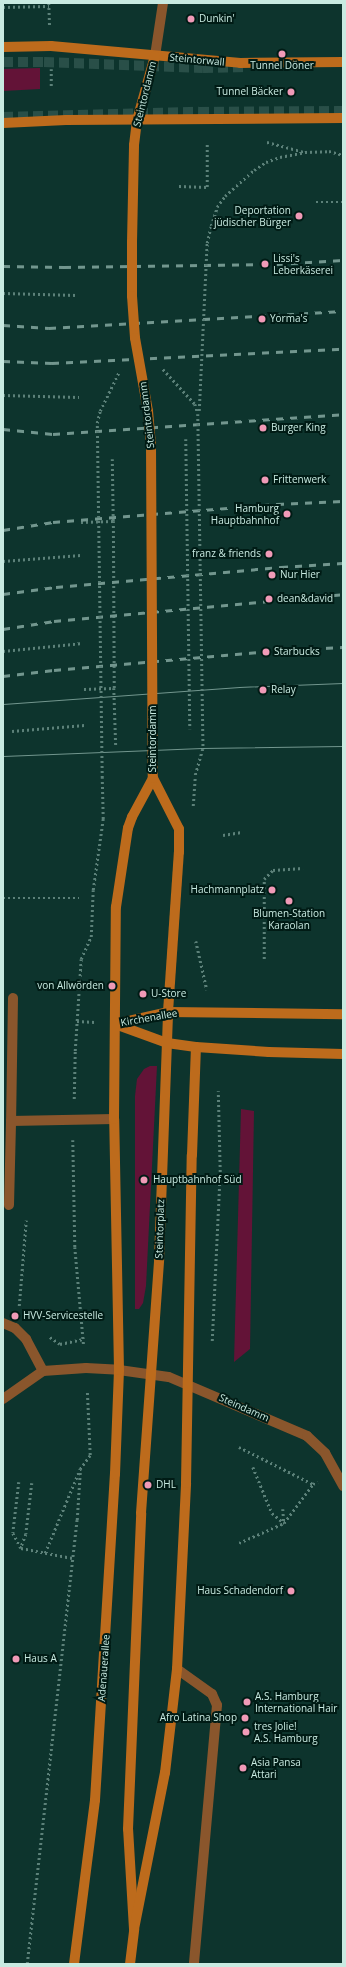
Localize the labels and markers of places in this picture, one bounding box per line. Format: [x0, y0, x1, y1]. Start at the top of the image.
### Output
place label: Dunkin' [199, 13, 235, 25]
marker: Dunkin' [186, 14, 196, 24]
marker: Tunnel Döner [277, 49, 287, 59]
place label: Tunnel Döner [250, 60, 314, 72]
place label: Tunnel Bäcker [217, 86, 283, 98]
marker: Tunnel Bäcker [286, 87, 296, 97]
place label: Deportation jüdischer Bürger [214, 204, 291, 228]
marker: Deportation jüdischer Bürger [294, 211, 304, 221]
place label: Lissi's Leberkäserei [273, 252, 333, 276]
marker: Lissi's Leberkäserei [260, 259, 270, 269]
place label: Yorma's [270, 313, 307, 325]
marker: Yorma's [257, 314, 267, 324]
place label: Burger King [271, 422, 326, 434]
marker: Burger King [258, 423, 268, 433]
place label: Frittenwerk [273, 474, 326, 486]
marker: Frittenwerk [260, 475, 270, 485]
place label: Hamburg Hauptbahnhof [211, 502, 279, 526]
marker: Hamburg Hauptbahnhof [282, 509, 292, 519]
place label: franz & friends [192, 548, 261, 560]
marker: franz & friends [264, 549, 274, 559]
place label: Nur Hier [280, 569, 320, 581]
marker: Nur Hier [267, 570, 277, 580]
place label: dean&david [277, 593, 333, 605]
marker: dean&david [264, 594, 274, 604]
place label: Starbucks [274, 646, 320, 658]
marker: Starbucks [261, 647, 271, 657]
place label: Relay [271, 684, 296, 696]
marker: Relay [258, 685, 268, 695]
place label: Hachmannplatz [191, 884, 264, 896]
marker: Hachmannplatz [267, 885, 277, 895]
marker: Blumen-Station Karaolan [284, 896, 294, 906]
place label: Blumen-Station Karaolan [253, 907, 325, 930]
place label: von Allwörden [37, 980, 104, 992]
marker: von Allwörden [107, 981, 117, 991]
place label: U-Store [151, 988, 186, 1000]
marker: U-Store [138, 989, 148, 999]
marker: Hauptbahnhof Süd [138, 1174, 150, 1186]
place label: Hauptbahnhof Süd [153, 1174, 242, 1186]
place label: HVV-Servicestelle [23, 1310, 103, 1322]
marker: HVV-Servicestelle [10, 1311, 20, 1321]
place label: DHL [156, 1479, 176, 1491]
marker: DHL [143, 1480, 153, 1490]
place label: Haus Schadendorf [197, 1585, 283, 1597]
marker: Haus Schadendorf [286, 1586, 296, 1596]
place label: Haus A [24, 1653, 57, 1665]
marker: Haus A [11, 1654, 21, 1664]
place label: A.S. Hamburg International Hair [255, 1690, 337, 1714]
marker: A.S. Hamburg International Hair [242, 1697, 252, 1707]
place label: Afro Latina Shop [160, 1712, 237, 1724]
marker: Afro Latina Shop [240, 1713, 250, 1723]
place label: tres Jolie! A.S. Hamburg [254, 1720, 318, 1744]
marker: tres Jolie! A.S. Hamburg [241, 1727, 251, 1737]
place label: Asia Pansa Attari [251, 1756, 301, 1780]
marker: Asia Pansa Attari [238, 1763, 248, 1773]

